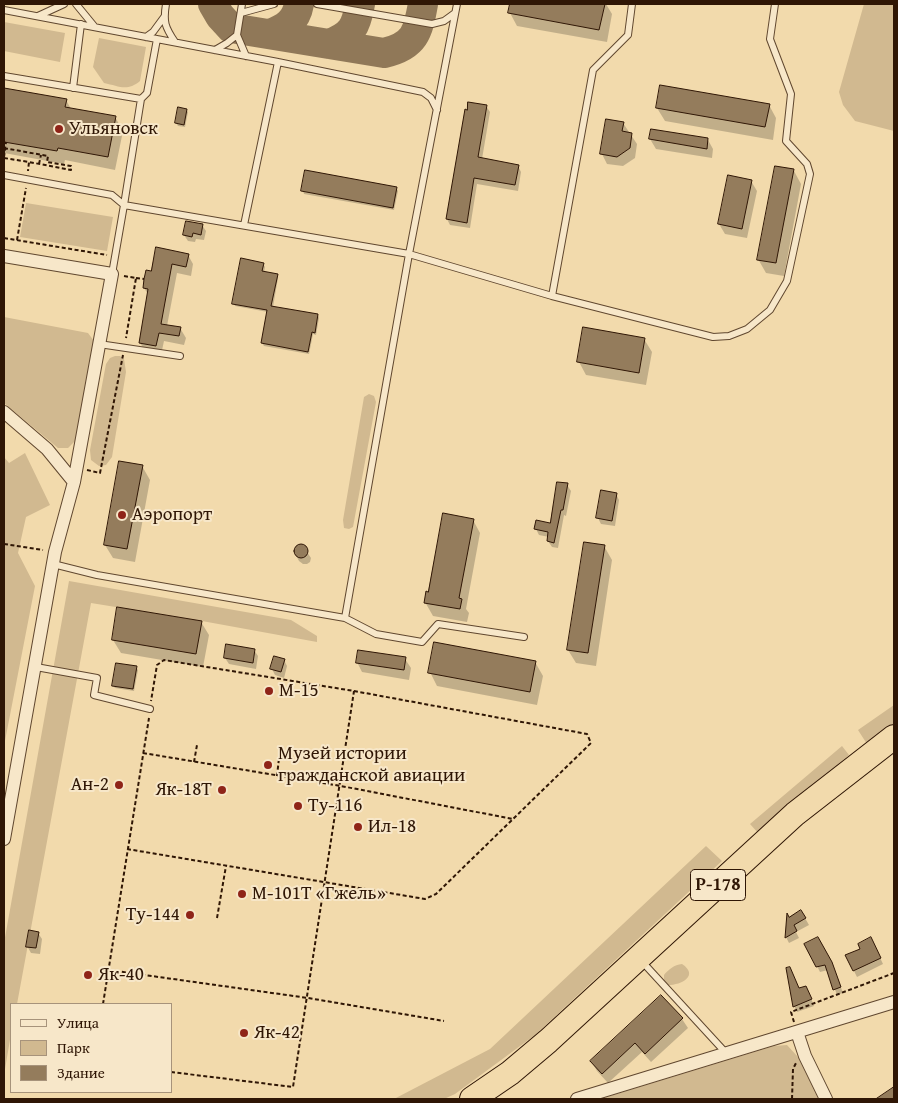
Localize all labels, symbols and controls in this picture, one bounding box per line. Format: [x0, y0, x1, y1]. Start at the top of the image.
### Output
place label: Ульяновск [69, 118, 158, 140]
marker: Ульяновск [53, 123, 65, 135]
place label: Аэропорт [132, 504, 212, 526]
marker: Аэропорт [116, 509, 128, 521]
place label: М-15 [279, 680, 319, 702]
marker: М-15 [263, 685, 275, 697]
place label: Музей истории гражданской авиации [278, 743, 465, 787]
marker: Музей истории гражданской авиации [262, 759, 274, 771]
place label: Ан-2 [71, 774, 109, 796]
marker: Ан-2 [113, 779, 125, 791]
place label: Як-18Т [155, 779, 212, 801]
marker: Як-18Т [216, 784, 228, 796]
place label: Ту-116 [308, 795, 362, 817]
marker: Ту-116 [292, 800, 304, 812]
place label: Ил-18 [368, 816, 416, 838]
marker: Ил-18 [352, 821, 364, 833]
road number: Р-178 [690, 870, 746, 900]
place label: М-101Т «Гжель» [252, 883, 386, 905]
marker: М-101Т «Гжель» [236, 888, 248, 900]
place label: Ту-144 [126, 904, 180, 926]
marker: Ту-144 [184, 909, 196, 921]
place label: Як-40 [98, 964, 144, 986]
marker: Як-40 [82, 969, 94, 981]
legend [10, 1003, 172, 1093]
text: Улица [57, 1012, 99, 1033]
place label: Як-42 [254, 1022, 300, 1044]
marker: Як-42 [238, 1027, 250, 1039]
text: Парк [57, 1037, 90, 1058]
text: Здание [57, 1062, 105, 1083]

